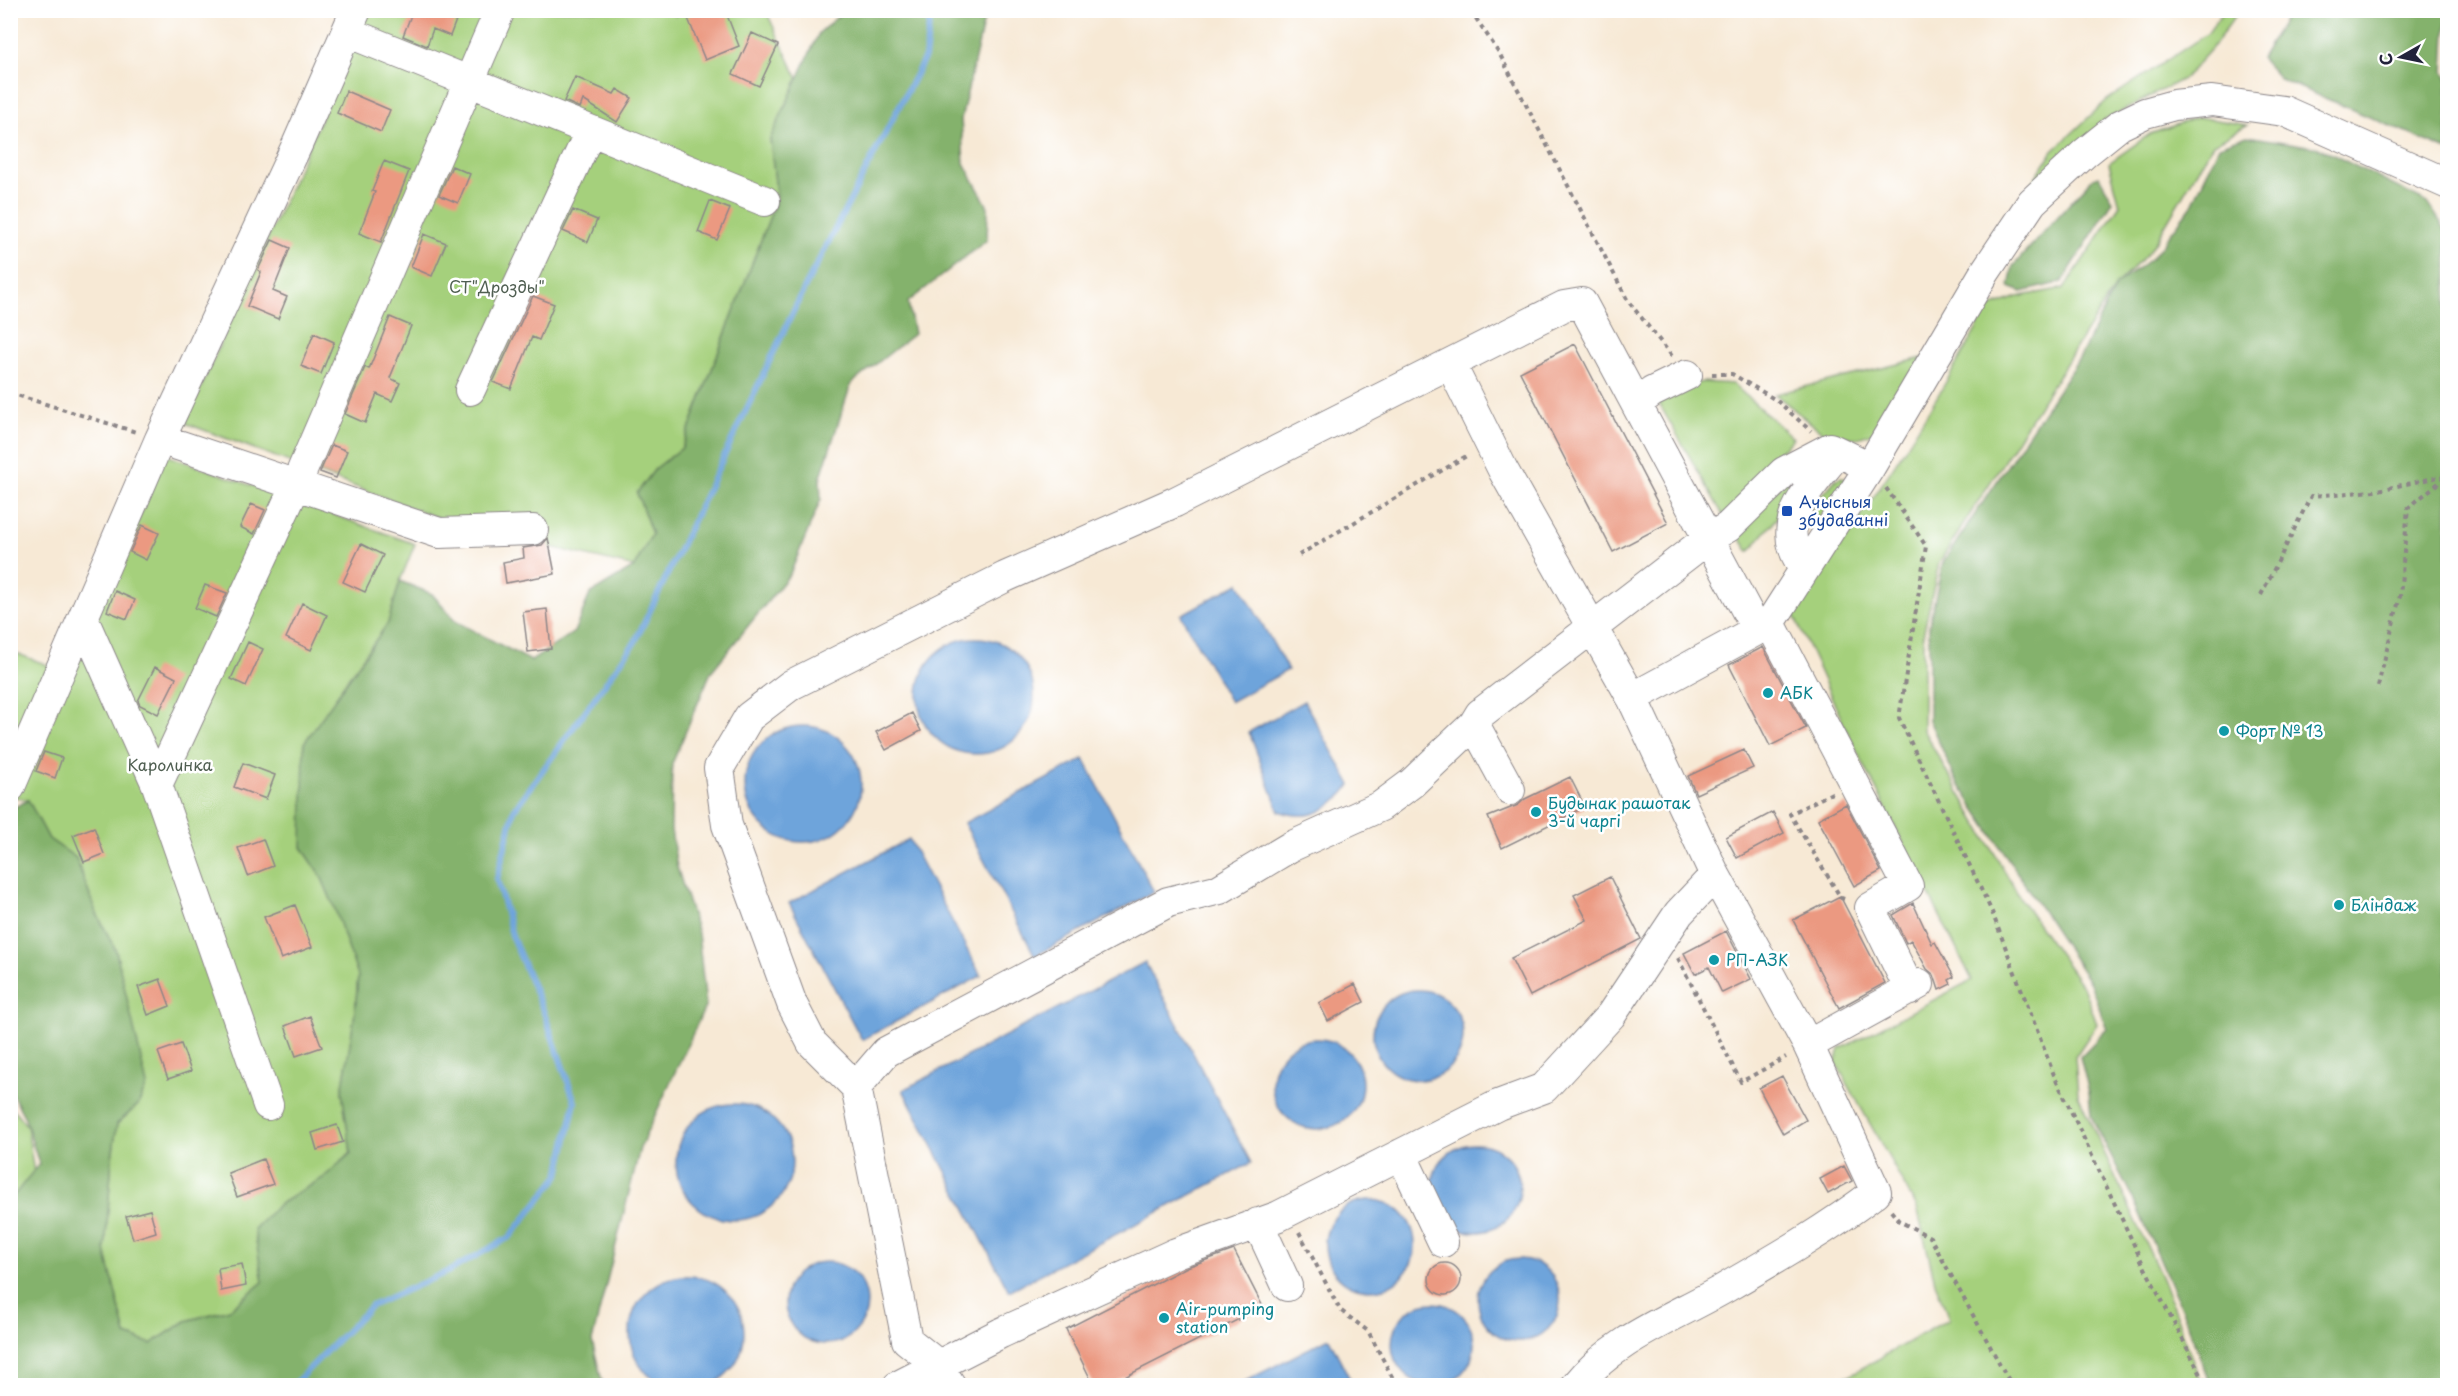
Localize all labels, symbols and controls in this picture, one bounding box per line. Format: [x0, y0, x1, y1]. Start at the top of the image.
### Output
north arrow [2371, 27, 2431, 87]
text: С [2372, 52, 2398, 67]
park label: СТ"Дрозды" [449, 274, 545, 298]
place label: Ачысныя збудаванні [1798, 489, 1888, 531]
marker: Ачысныя збудаванні [1780, 504, 1794, 518]
place label: АБК [1780, 680, 1813, 704]
marker: АБК [1761, 686, 1775, 700]
place label: Форт № 13 [2236, 718, 2324, 742]
marker: Форт № 13 [2217, 724, 2231, 738]
park label: Каролинка [127, 752, 213, 776]
place label: Будынак рашотак 3-й чаргі [1548, 790, 1691, 832]
marker: Будынак рашотак 3-й чаргі [1529, 805, 1543, 819]
place label: Бліндаж [2351, 892, 2416, 916]
marker: Бліндаж [2332, 898, 2346, 912]
place label: РП-АЗК [1726, 947, 1788, 971]
marker: РП-АЗК [1707, 953, 1721, 967]
place label: Air-pumping station [1176, 1296, 1274, 1338]
marker: Air-pumping station [1157, 1311, 1171, 1325]

